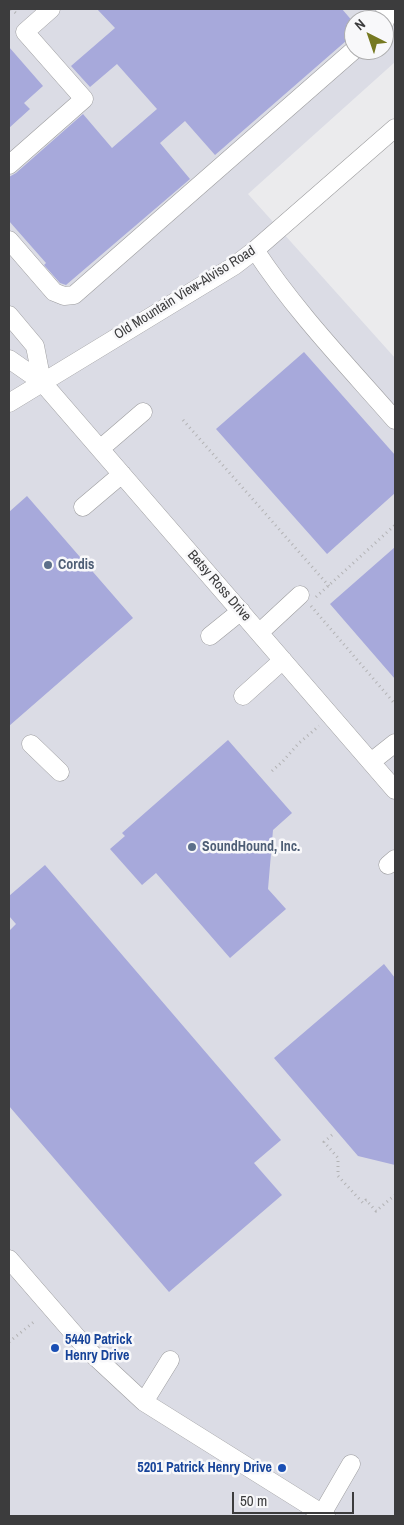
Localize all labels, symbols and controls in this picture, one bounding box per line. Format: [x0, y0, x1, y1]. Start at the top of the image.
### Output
north arrow [344, 10, 394, 60]
text: N [351, 15, 369, 34]
street label: Old Mountain View-Alviso Road [111, 243, 259, 343]
street label: Betsy Ross Drive [184, 547, 254, 625]
place label: Cordis [58, 557, 94, 573]
marker: Cordis [42, 559, 54, 571]
place label: SoundHound, Inc. [202, 839, 300, 855]
marker: SoundHound, Inc. [186, 841, 198, 853]
place label: 5440 Patrick Henry Drive [65, 1332, 132, 1364]
marker: 5440 Patrick Henry Drive [49, 1342, 61, 1354]
place label: 5201 Patrick Henry Drive [137, 1460, 272, 1476]
marker: 5201 Patrick Henry Drive [276, 1462, 288, 1474]
scale bar [234, 1482, 356, 1514]
text: 50 m [240, 1490, 267, 1511]

